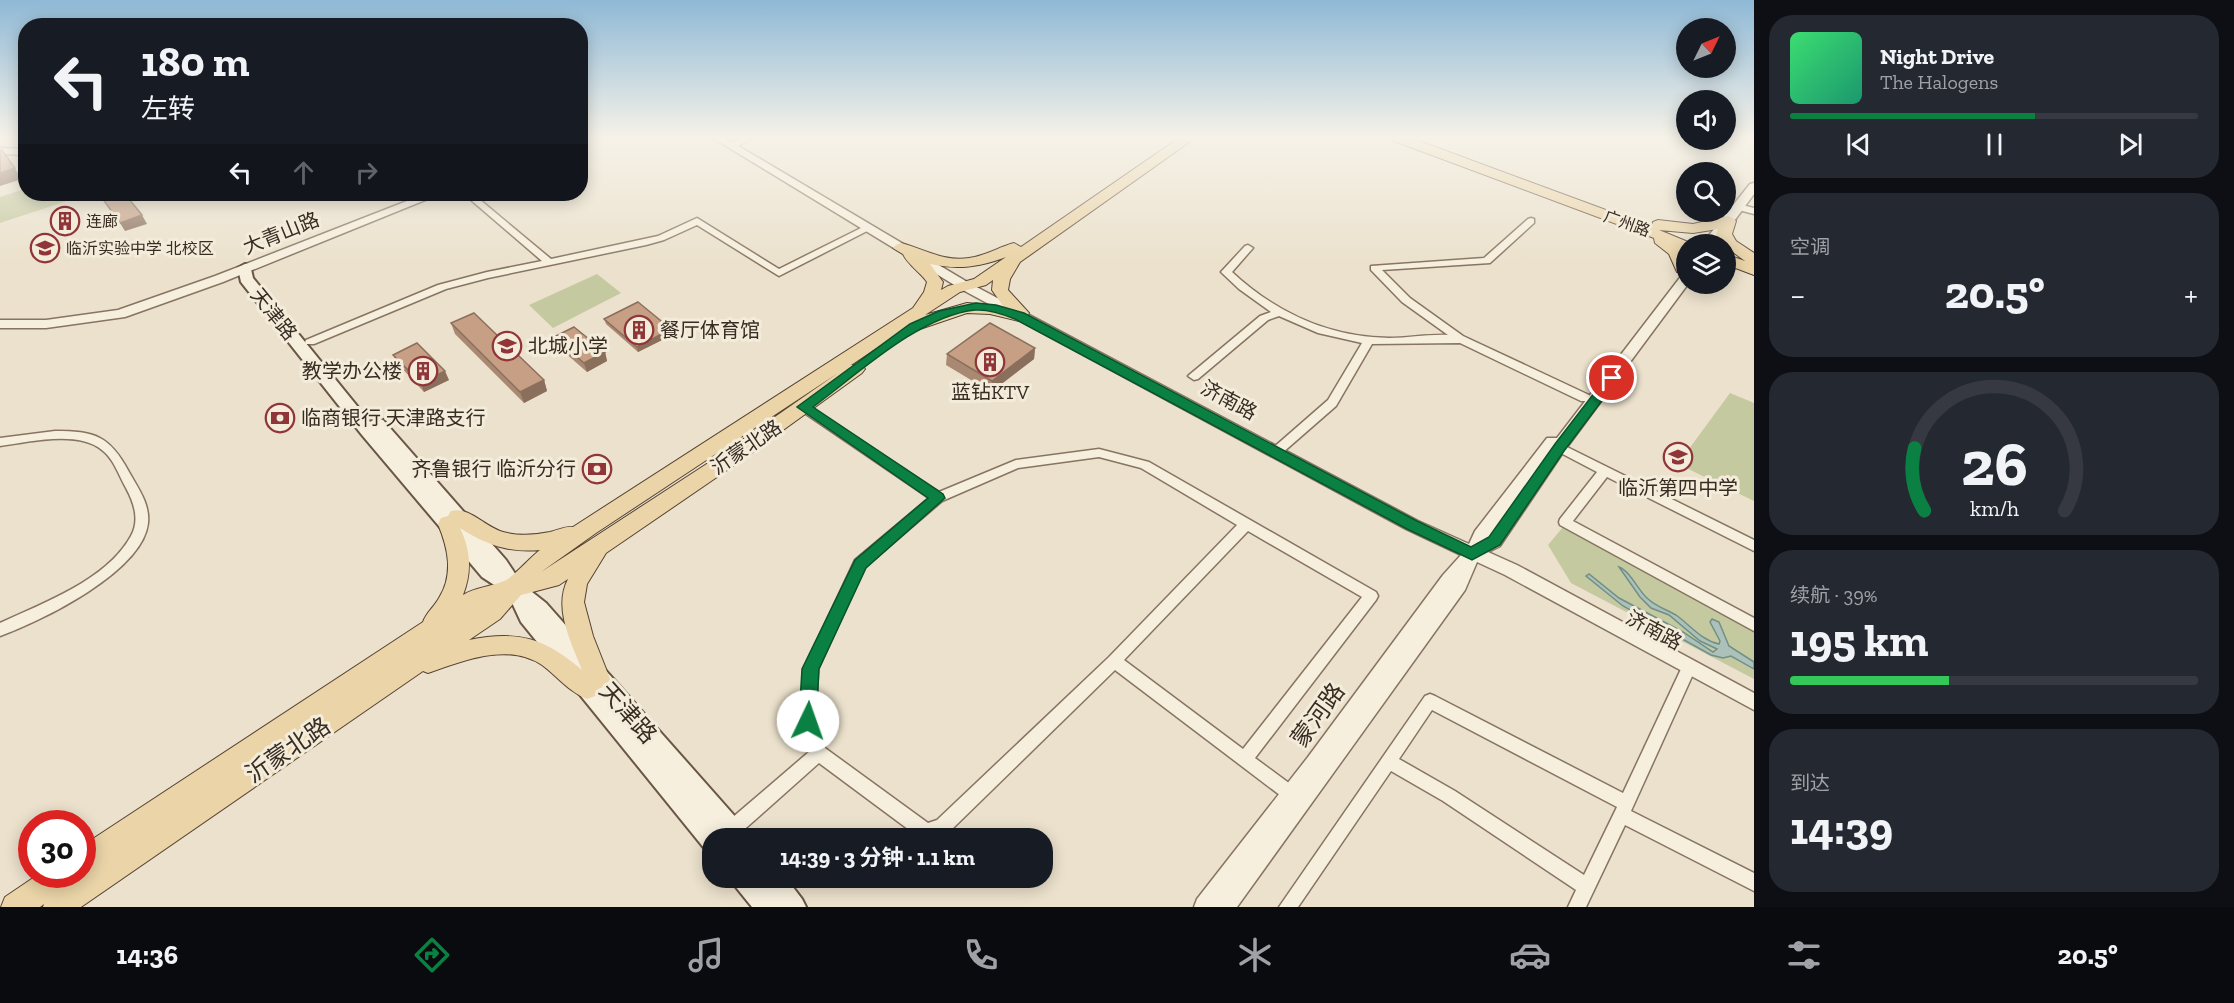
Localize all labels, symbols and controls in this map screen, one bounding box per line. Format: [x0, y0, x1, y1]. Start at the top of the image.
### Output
north arrow [1676, 18, 1736, 78]
map controls [1676, 18, 1736, 294]
text: 180 m [141, 36, 249, 87]
icon: left [42, 42, 120, 120]
text: Night Drive [1880, 43, 1994, 70]
text: The Halogens [1880, 70, 1998, 94]
button: sound [1676, 90, 1736, 150]
text: 左转 [141, 93, 195, 125]
icon: previous [1842, 128, 1875, 161]
icon: pause [1978, 128, 2011, 161]
icon: next [2114, 128, 2147, 161]
icon: left [224, 156, 257, 189]
icon: ahead [287, 156, 320, 189]
icon: right [350, 156, 383, 189]
button: search [1676, 162, 1736, 222]
building icon: 连廊 [49, 205, 81, 237]
street label: 广州路 [1601, 206, 1653, 241]
street label: 大青山路 [239, 207, 323, 259]
place label: 连廊 [86, 212, 118, 231]
school or university icon: 临沂实验中学 北校区 [29, 232, 61, 264]
button: layers [1676, 234, 1736, 294]
text: 空调 [1790, 235, 1830, 259]
place label: 临沂实验中学 北校区 [66, 239, 214, 258]
text: 20.5° [1945, 266, 2045, 320]
text: − [1790, 275, 1805, 314]
text: + [2184, 275, 2198, 314]
street label: 天津路 [246, 283, 302, 345]
building icon: 餐厅体育馆 [623, 314, 655, 346]
place label: 餐厅体育馆 [660, 318, 760, 342]
school or university icon: 北城小学 [491, 330, 523, 362]
place label: 北城小学 [528, 334, 608, 358]
building icon: 蓝钻KTV [974, 346, 1006, 378]
pin [1586, 352, 1637, 403]
building icon: 教学办公楼 [407, 355, 439, 387]
place label: 教学办公楼 [302, 359, 402, 383]
icon: arrive [1595, 361, 1628, 394]
street label: 济南路 [1197, 375, 1261, 425]
place label: 蓝钻KTV [951, 380, 1029, 404]
bank icon: 临商银行 天津路支行 [264, 402, 296, 434]
place label: 临商银行 天津路支行 [301, 406, 486, 430]
street label: 沂蒙北路 [706, 415, 786, 479]
text: 26 [1961, 426, 2027, 501]
school or university icon: 临沂第四中学 [1662, 441, 1694, 473]
bank icon: 齐鲁银行 临沂分行 [581, 453, 613, 485]
place label: 齐鲁银行 临沂分行 [411, 457, 576, 481]
place label: 临沂第四中学 [1618, 476, 1738, 500]
text: km/h [1970, 496, 2018, 521]
text: 续航 · 39% [1790, 583, 1878, 607]
street label: 济南路 [1622, 605, 1686, 655]
text: 195 km [1790, 614, 1928, 668]
street label: 天津路 [594, 676, 663, 749]
street label: 蒙河路 [1285, 677, 1350, 752]
position arrow [776, 689, 840, 753]
street label: 沂蒙北路 [240, 711, 336, 788]
text: 到达 [1790, 771, 1830, 795]
text: 14:39 [1790, 802, 1893, 856]
speed limit sign: 30 [18, 810, 96, 888]
text: 14:39 · 3 分钟 · 1.1 km [780, 844, 975, 871]
icon: directions [411, 934, 453, 976]
icon: music [685, 934, 727, 976]
icon: phone [960, 934, 1002, 976]
icon: climate [1234, 934, 1276, 976]
icon: car [1509, 934, 1551, 976]
icon: filters [1783, 934, 1825, 976]
text: 14:36 [116, 939, 178, 971]
text: 20.5° [2058, 939, 2118, 971]

